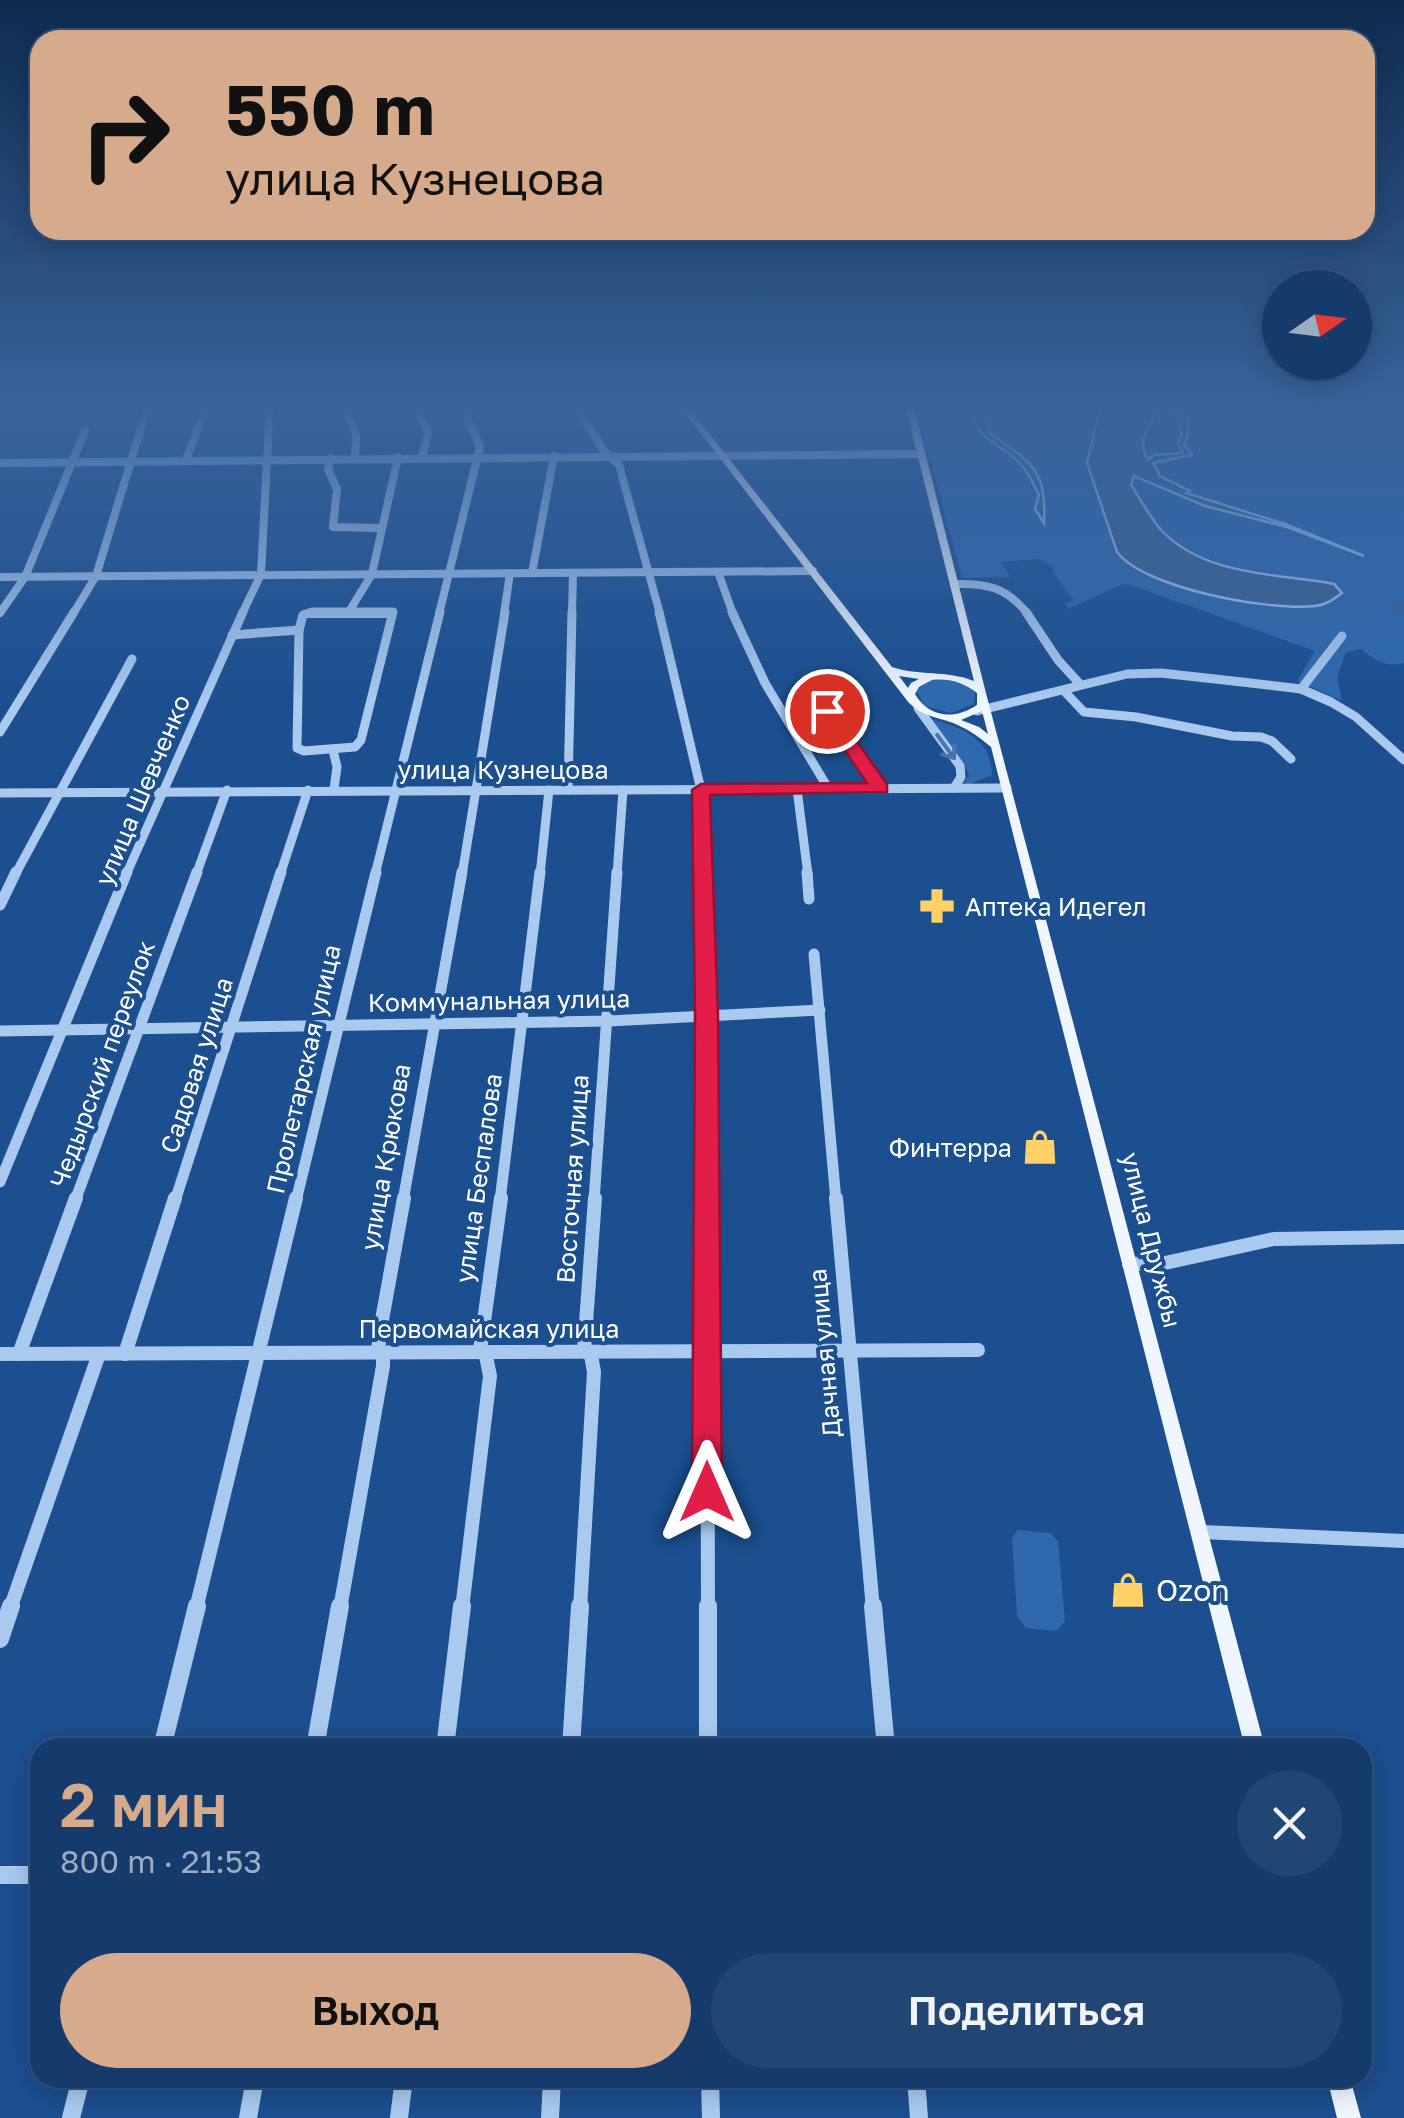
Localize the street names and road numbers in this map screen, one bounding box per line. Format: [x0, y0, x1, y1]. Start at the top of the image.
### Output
street label: улица Шевченко [88, 690, 196, 890]
street label: улица Кузнецова [397, 754, 609, 785]
street label: Чедырский переулок [43, 936, 161, 1192]
street label: Пролетарская улица [259, 941, 347, 1197]
street label: Садовая улица [153, 973, 239, 1157]
street label: Коммунальная улица [368, 982, 630, 1018]
street label: улица Крюкова [353, 1061, 417, 1253]
street label: улица Беспалова [448, 1071, 508, 1285]
street label: Восточная улица [549, 1073, 595, 1285]
street label: улица Дружбы [1115, 1149, 1189, 1331]
street label: Дачная улица [801, 1267, 847, 1439]
street label: Первомайская улица [359, 1313, 619, 1344]

